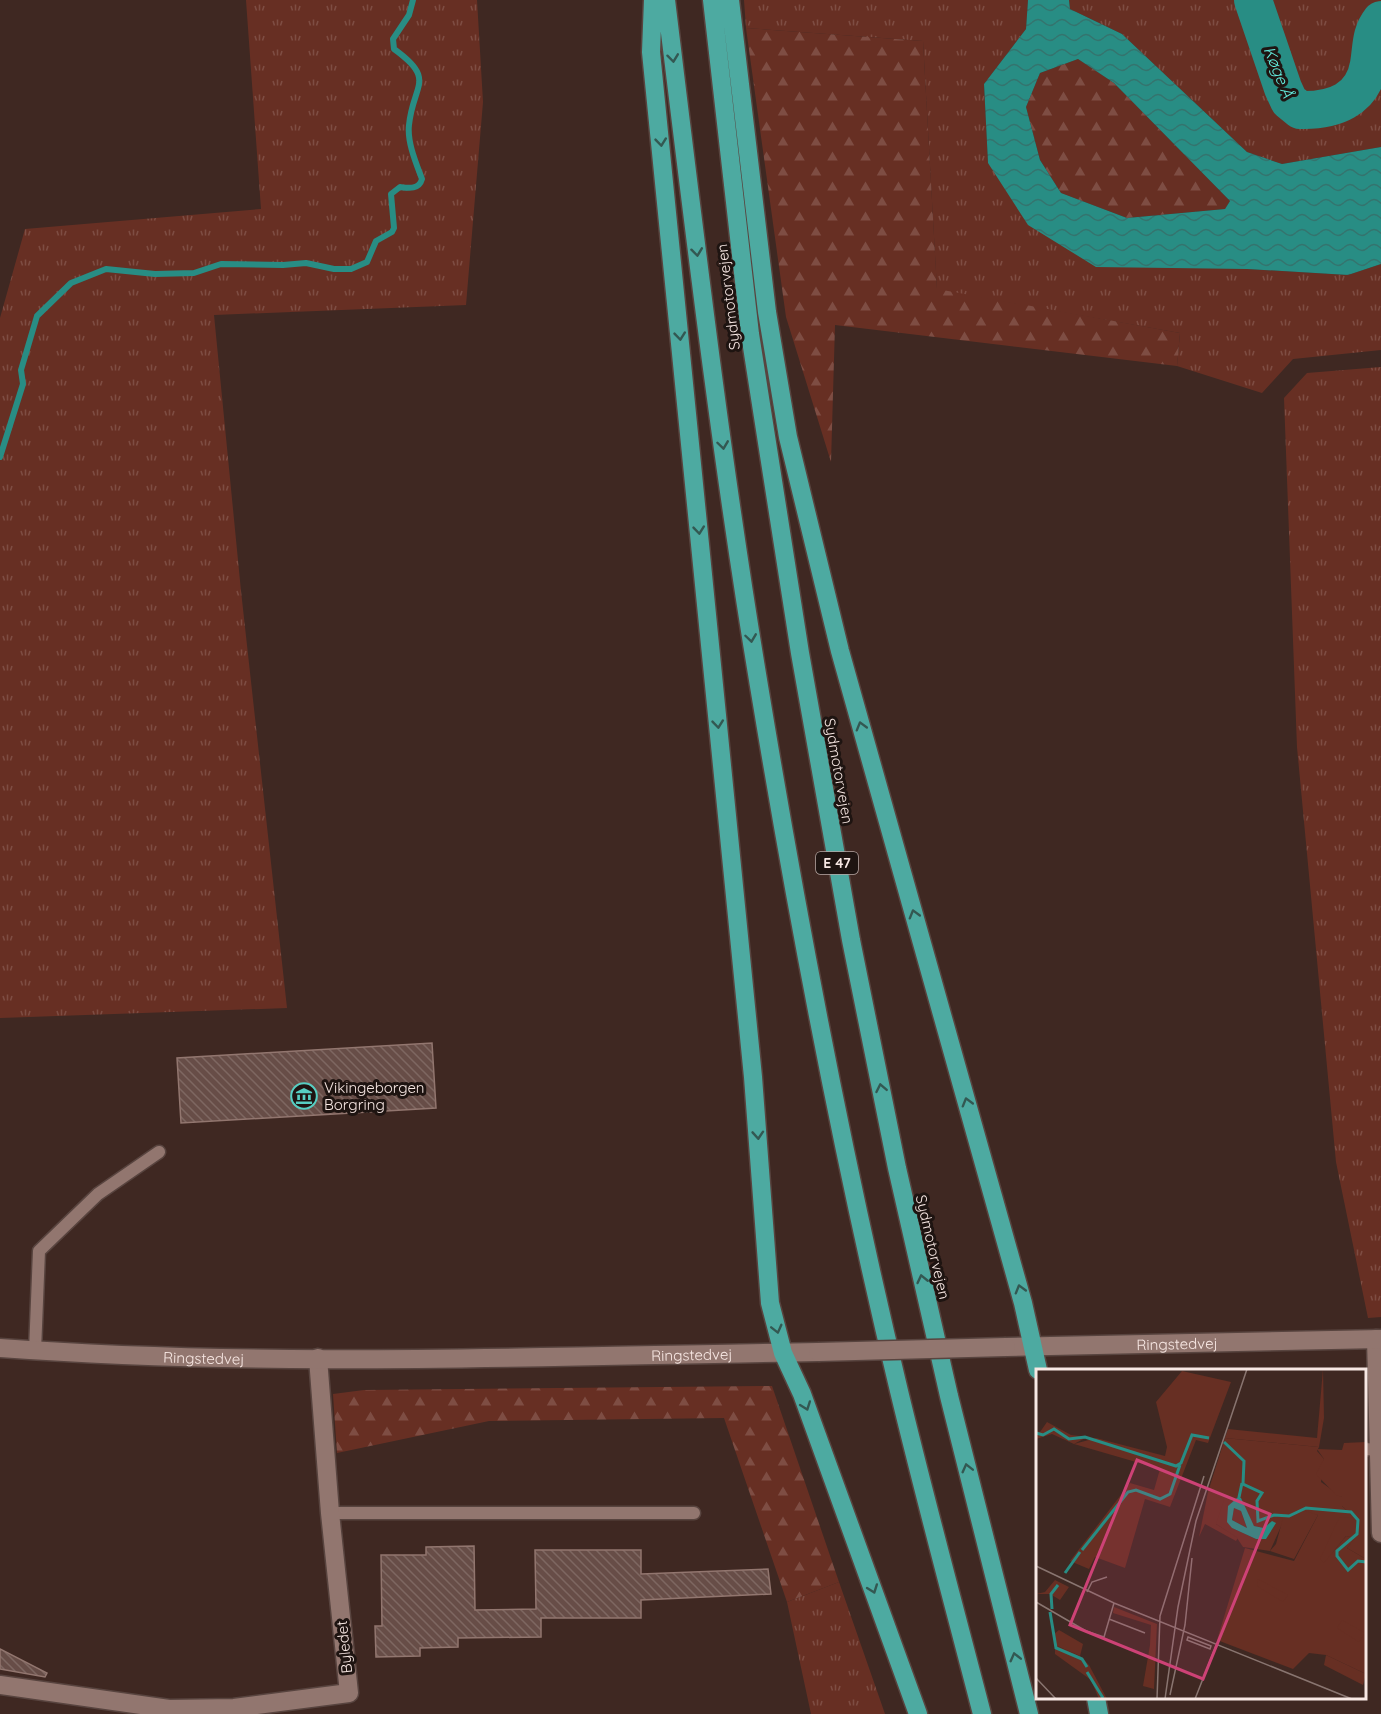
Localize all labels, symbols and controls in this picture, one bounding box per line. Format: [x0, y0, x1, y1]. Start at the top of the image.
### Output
water label: Køge Å [1260, 43, 1299, 101]
one-way arrow [666, 54, 679, 63]
one-way arrow [654, 137, 666, 147]
street label: Sydmotorvejen [712, 243, 744, 351]
one-way arrow [690, 247, 702, 256]
one-way arrow [673, 331, 686, 341]
one-way arrow [716, 440, 728, 450]
one-way arrow [692, 526, 705, 535]
one-way arrow [745, 633, 757, 642]
street label: Sydmotorvejen [820, 717, 858, 825]
one-way arrow [712, 720, 724, 729]
one-way arrow [856, 721, 868, 732]
road number: E 47 [816, 852, 858, 874]
one-way arrow [909, 909, 921, 920]
place label: Vikingeborgen Borgring [324, 1078, 425, 1114]
museum icon: Vikingeborgen Borgring [289, 1081, 319, 1111]
one-way arrow [875, 1083, 888, 1093]
one-way arrow [962, 1097, 974, 1108]
one-way arrow [751, 1131, 764, 1140]
street label: Sydmotorvejen [912, 1193, 954, 1301]
one-way arrow [916, 1274, 929, 1284]
one-way arrow [1015, 1285, 1027, 1295]
one-way arrow [769, 1324, 782, 1334]
street label: Ringstedvej [1136, 1333, 1218, 1354]
street label: Ringstedvej [651, 1344, 733, 1365]
street label: Ringstedvej [163, 1347, 245, 1368]
inset map [1036, 1369, 1366, 1699]
one-way arrow [799, 1400, 812, 1411]
one-way arrow [962, 1463, 975, 1473]
one-way arrow [866, 1583, 878, 1594]
street label: Byledet [332, 1620, 356, 1674]
one-way arrow [1010, 1652, 1023, 1662]

